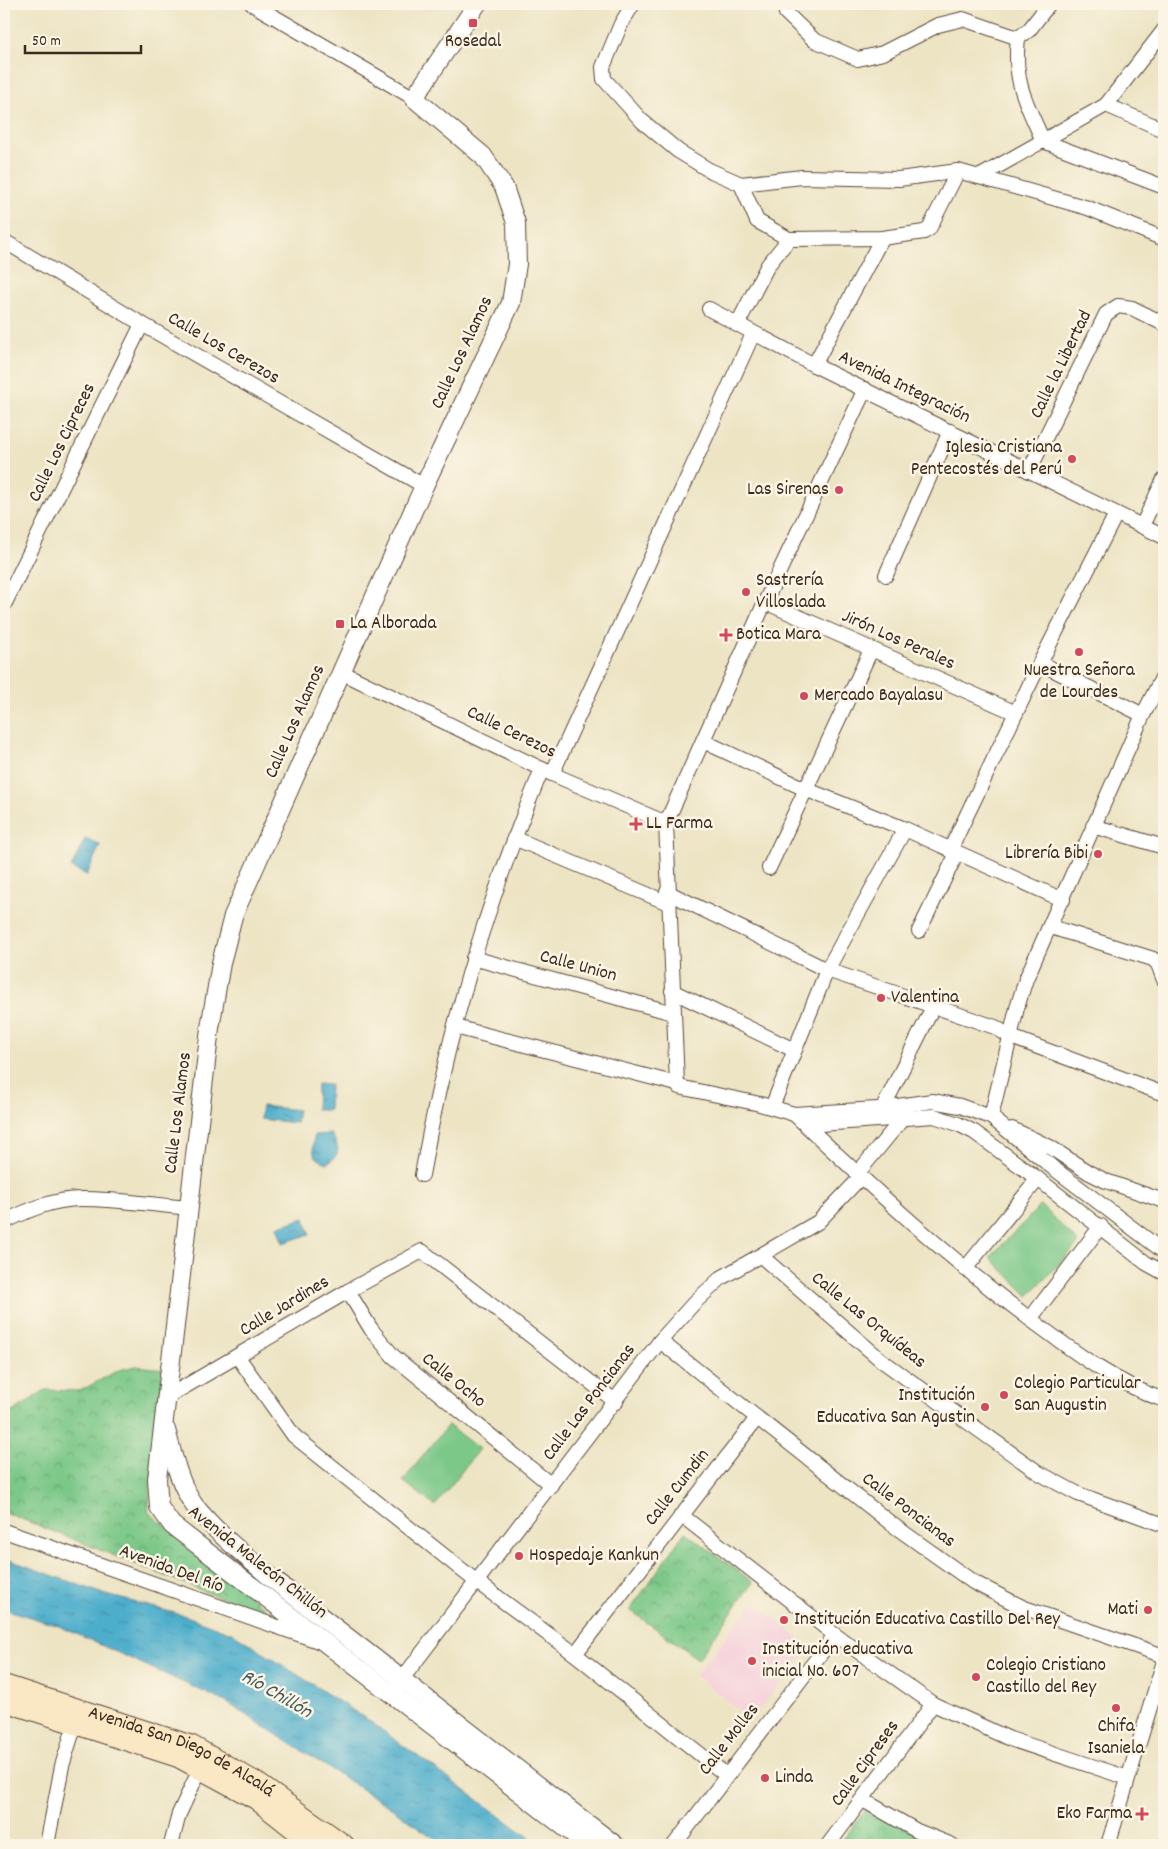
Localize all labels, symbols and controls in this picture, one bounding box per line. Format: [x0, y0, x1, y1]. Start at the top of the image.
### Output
marker: Rosedal [467, 17, 479, 29]
scale bar [25, 22, 141, 54]
place label: Rosedal [445, 29, 502, 56]
text: 50 m [32, 31, 61, 53]
street label: Calle Los Alamos [425, 292, 501, 414]
street label: Calle Los Cerezos [162, 306, 284, 392]
street label: Calle la Libertad [1024, 306, 1100, 424]
street label: Avenida Integración [833, 344, 975, 432]
street label: Calle Los Cipreces [22, 379, 104, 507]
place label: Iglesia Cristiana Pentecostés del Perú [911, 435, 1063, 484]
marker: Iglesia Cristiana Pentecostés del Perú [1066, 453, 1078, 465]
place label: Las Sirenas [747, 477, 829, 504]
marker: Las Sirenas [833, 484, 845, 496]
place label: Sastrería Villoslada [756, 568, 826, 617]
marker: Sastrería Villoslada [740, 586, 752, 598]
street label: Jirón Los Perales [837, 604, 959, 678]
place label: La Alborada [350, 611, 437, 638]
marker: La Alborada [334, 618, 346, 630]
place label: Botica Mara [736, 622, 822, 649]
marker: Botica Mara [720, 629, 732, 641]
marker: Nuestra Señora de Lourdes [1073, 646, 1085, 658]
place label: Nuestra Señora de Lourdes [1023, 658, 1136, 707]
street label: Calle Los Alamos [259, 661, 333, 783]
place label: Mercado Bayalasu [814, 683, 943, 710]
marker: Mercado Bayalasu [798, 690, 810, 702]
street label: Calle Cerezos [462, 700, 560, 766]
place label: LL Farma [646, 811, 713, 838]
marker: LL Farma [630, 818, 642, 830]
place label: Librería Bibi [1005, 841, 1089, 868]
marker: Librería Bibi [1092, 848, 1104, 860]
street label: Calle Union [536, 944, 620, 990]
place label: Valentina [891, 985, 960, 1012]
marker: Valentina [875, 992, 887, 1004]
street label: Calle Los Alamos [158, 1051, 200, 1175]
street label: Calle Las Orquídeas [805, 1266, 931, 1376]
street label: Calle Jardines [235, 1270, 335, 1344]
street label: Calle Las Poncianas [537, 1339, 643, 1467]
street label: Calle Ocho [415, 1347, 491, 1415]
place label: Colegio Particular San Augustin [1014, 1371, 1141, 1420]
place label: Institución Educativa San Agustin [816, 1383, 975, 1432]
marker: Colegio Particular San Augustin [998, 1389, 1010, 1401]
marker: Institución Educativa San Agustin [979, 1401, 991, 1413]
street label: Calle Cumdin [639, 1443, 717, 1533]
street label: Calle Poncianas [855, 1467, 961, 1555]
street label: Avenida Malecón Chillón [181, 1500, 333, 1626]
street label: Avenida Del Río [115, 1539, 227, 1601]
place label: Hospedaje Kankun [529, 1543, 659, 1570]
marker: Hospedaje Kankun [513, 1550, 525, 1562]
place label: Mati [1107, 1597, 1139, 1624]
marker: Mati [1142, 1604, 1154, 1616]
place label: Institución Educativa Castillo Del Rey [794, 1607, 1060, 1634]
marker: Institución Educativa Castillo Del Rey [778, 1614, 790, 1626]
place label: Institución educativa inicial No. 607 [762, 1637, 913, 1686]
place label: Colegio Cristiano Castillo del Rey [986, 1653, 1106, 1702]
marker: Institución educativa inicial No. 607 [746, 1655, 758, 1667]
water label: Río Chillón [236, 1664, 317, 1727]
marker: Colegio Cristiano Castillo del Rey [970, 1671, 982, 1683]
street label: Calle Molles [693, 1698, 767, 1782]
street label: Avenida San Diego de Alcalá [85, 1700, 280, 1805]
marker: Chifa Isaniela [1110, 1702, 1122, 1714]
place label: Chifa Isaniela [1088, 1714, 1146, 1763]
street label: Calle Cipreses [825, 1715, 907, 1813]
place label: Linda [775, 1765, 814, 1792]
marker: Linda [759, 1772, 771, 1784]
place label: Eko Farma [1056, 1801, 1133, 1828]
marker: Eko Farma [1136, 1808, 1148, 1820]

